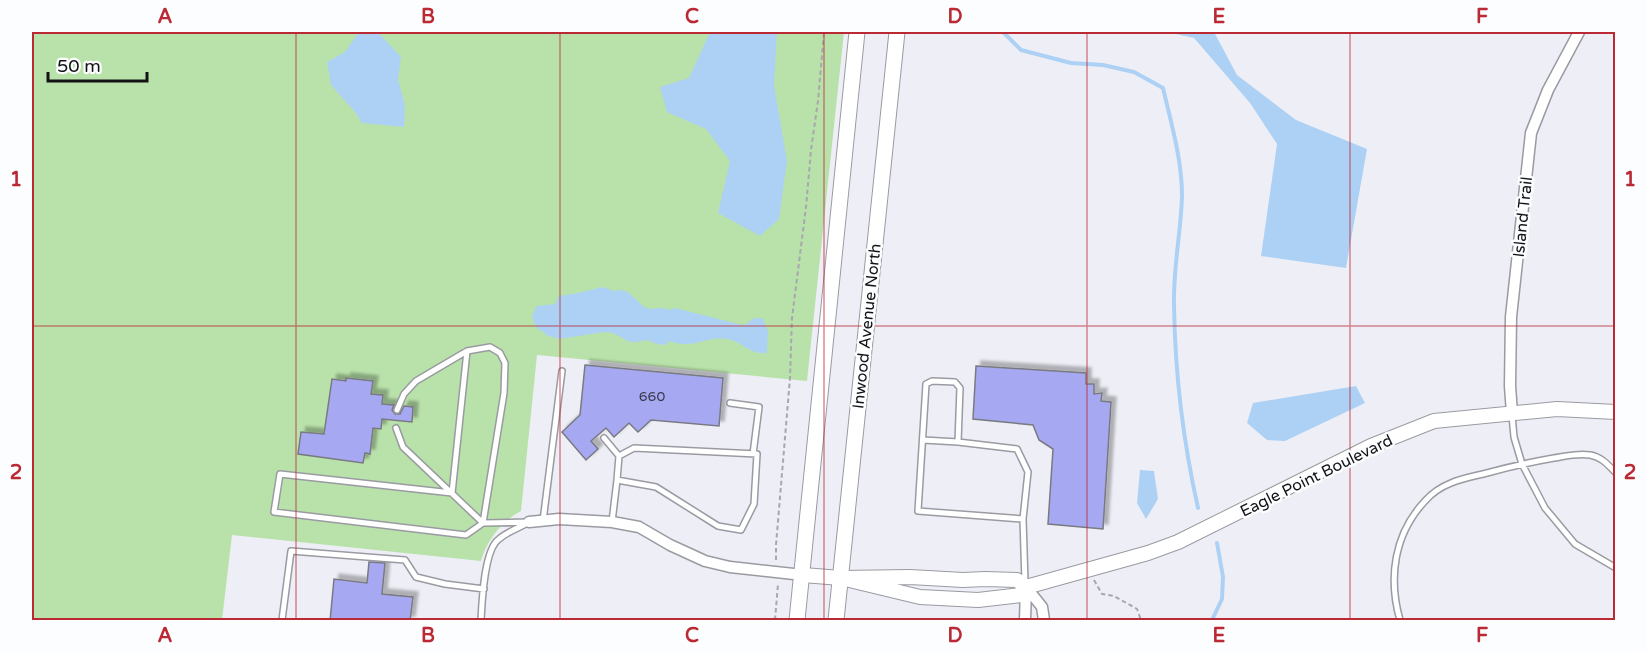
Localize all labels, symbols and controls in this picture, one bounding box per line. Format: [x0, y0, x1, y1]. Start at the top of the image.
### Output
text: A [158, 5, 173, 29]
text: B [421, 5, 435, 29]
text: C [685, 5, 699, 29]
text: D [947, 5, 963, 29]
text: E [1213, 5, 1226, 29]
text: F [1476, 5, 1488, 29]
scale bar [48, 45, 147, 83]
text: 50 m [57, 55, 101, 77]
text: 1 [10, 168, 22, 192]
text: 1 [1624, 168, 1636, 192]
street label: Island Trail [1509, 176, 1537, 258]
street label: Inwood Avenue North [848, 242, 886, 410]
house number: 660 [639, 388, 665, 405]
street label: Eagle Point Boulevard [1237, 430, 1396, 522]
text: 2 [10, 461, 22, 485]
text: 2 [1624, 461, 1636, 485]
text: A [158, 624, 173, 648]
text: B [421, 624, 435, 648]
text: C [685, 624, 699, 648]
text: D [947, 624, 963, 648]
text: E [1213, 624, 1226, 648]
text: F [1476, 624, 1488, 648]

